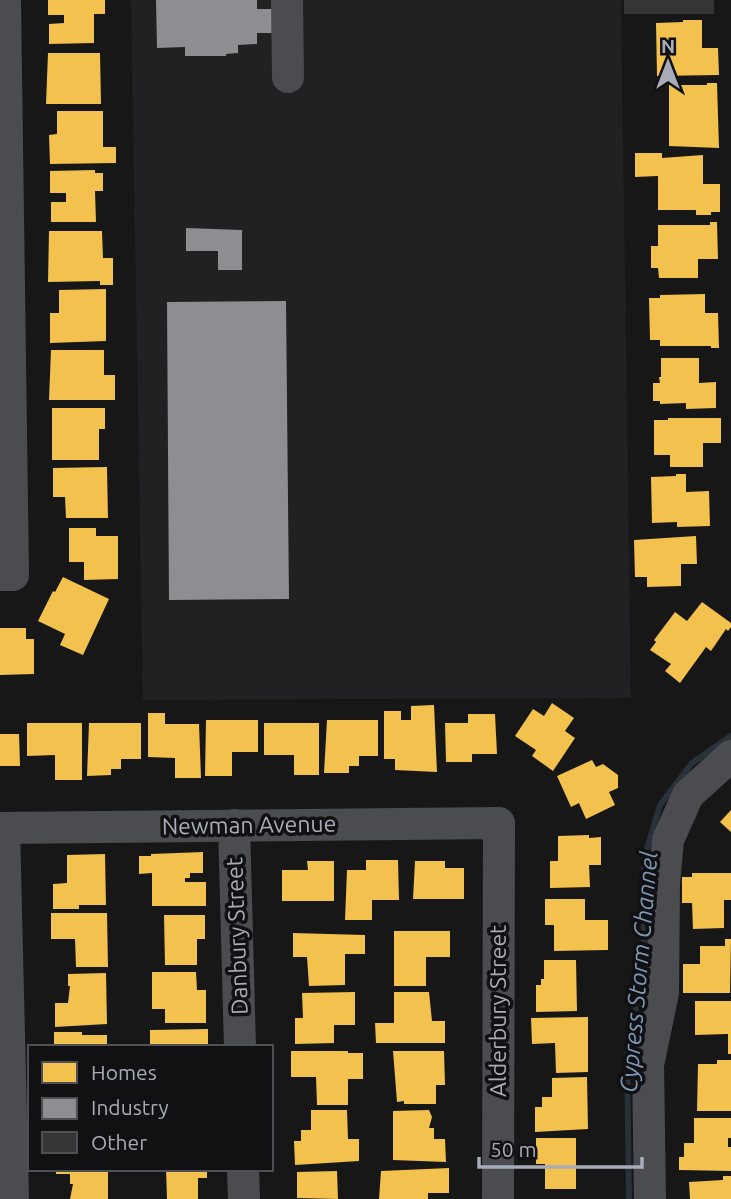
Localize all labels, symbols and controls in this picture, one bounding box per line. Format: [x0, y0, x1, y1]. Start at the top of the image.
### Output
north arrow [633, 28, 703, 98]
text: N [661, 35, 675, 57]
street label: Newman Avenue [162, 810, 336, 839]
water label: Cypress Storm Channel [614, 850, 663, 1094]
street label: Danbury Street [221, 857, 252, 1015]
street label: Alderbury Street [485, 925, 510, 1097]
legend [28, 1045, 273, 1171]
text: Homes [91, 1060, 157, 1084]
text: Industry [91, 1095, 169, 1119]
scale bar [479, 1126, 642, 1170]
text: Other [91, 1130, 147, 1154]
text: 50 m [490, 1137, 537, 1161]

